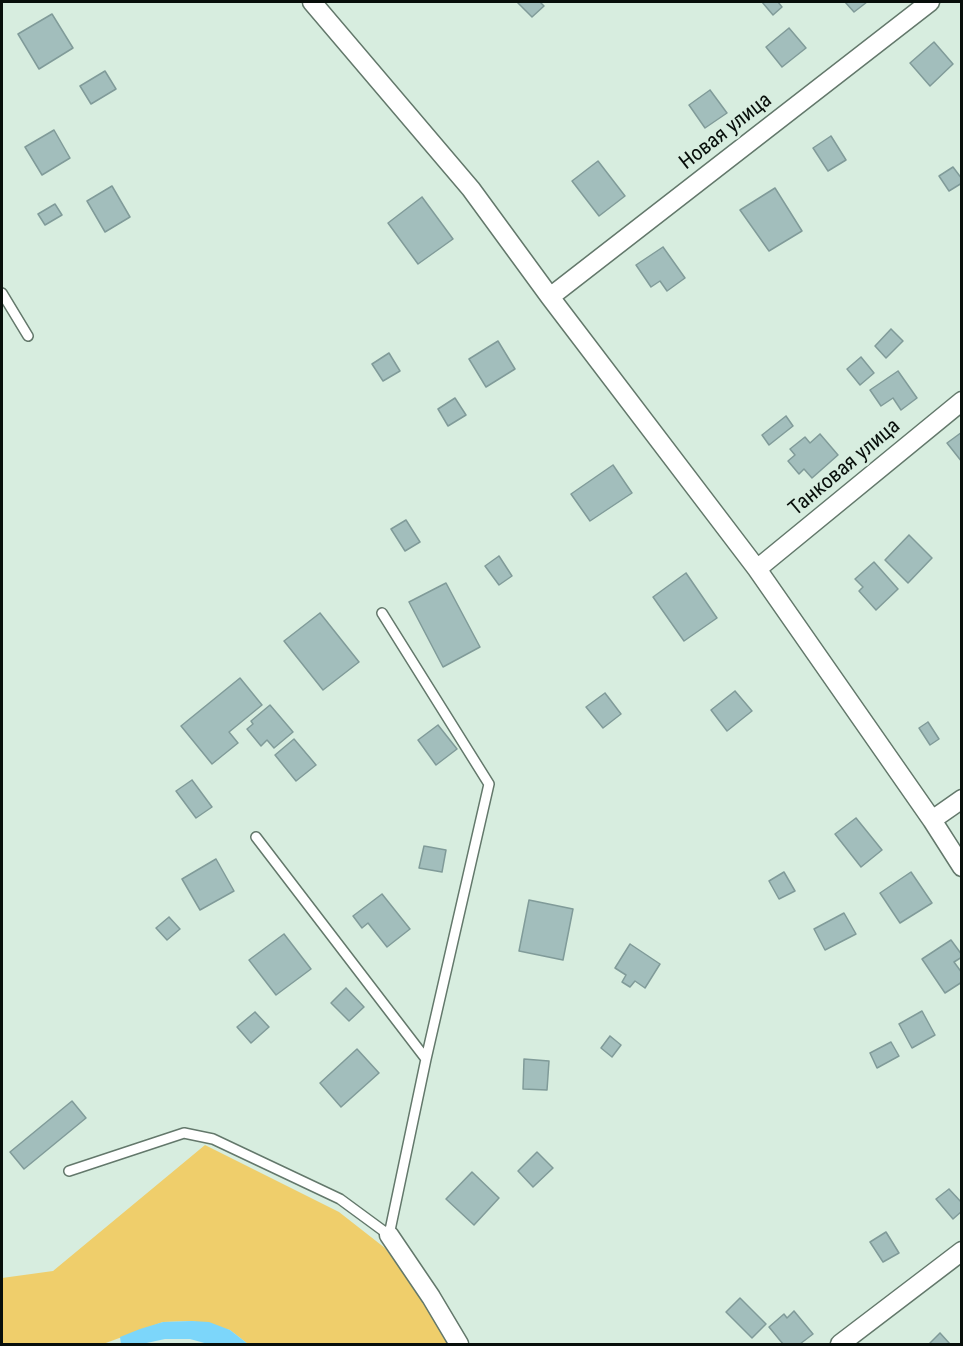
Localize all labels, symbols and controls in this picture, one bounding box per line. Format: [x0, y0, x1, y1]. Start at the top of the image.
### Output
street label: Новая улица [675, 88, 777, 176]
street label: Танковая улица [784, 414, 906, 522]

